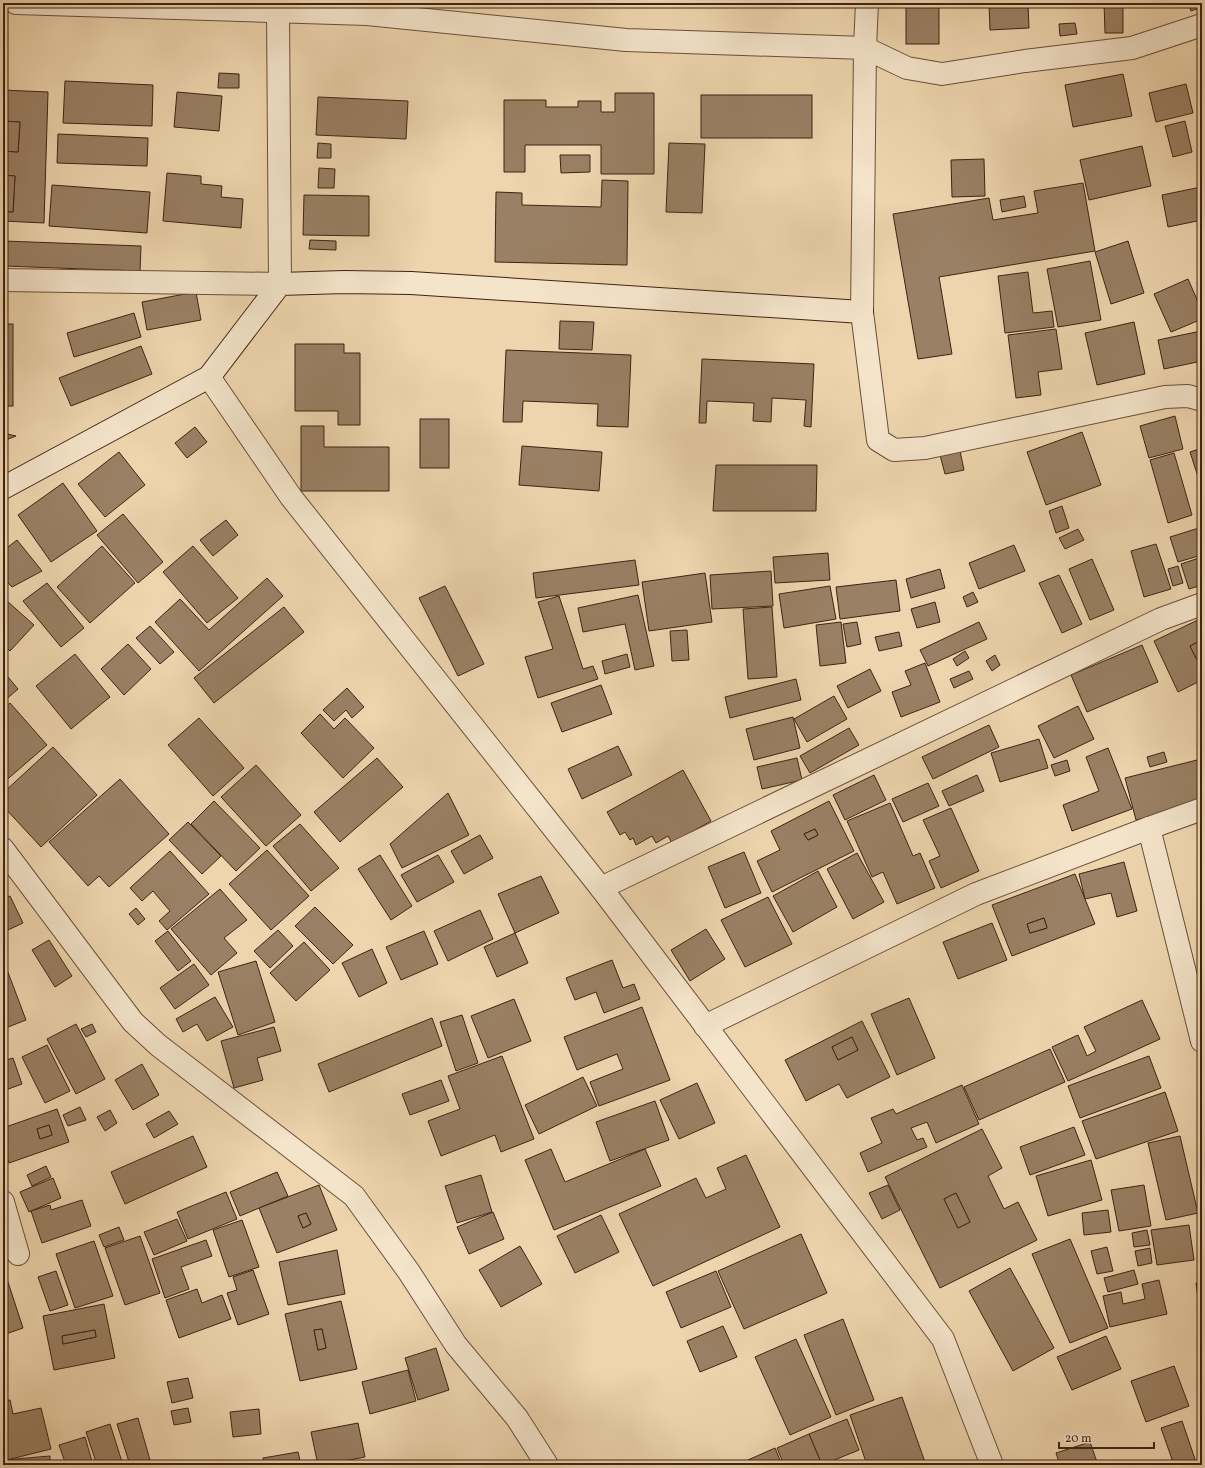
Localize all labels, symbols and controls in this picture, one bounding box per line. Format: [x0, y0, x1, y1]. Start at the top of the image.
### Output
scale bar [1059, 1424, 1154, 1450]
text: 20 m [1065, 1431, 1092, 1447]

